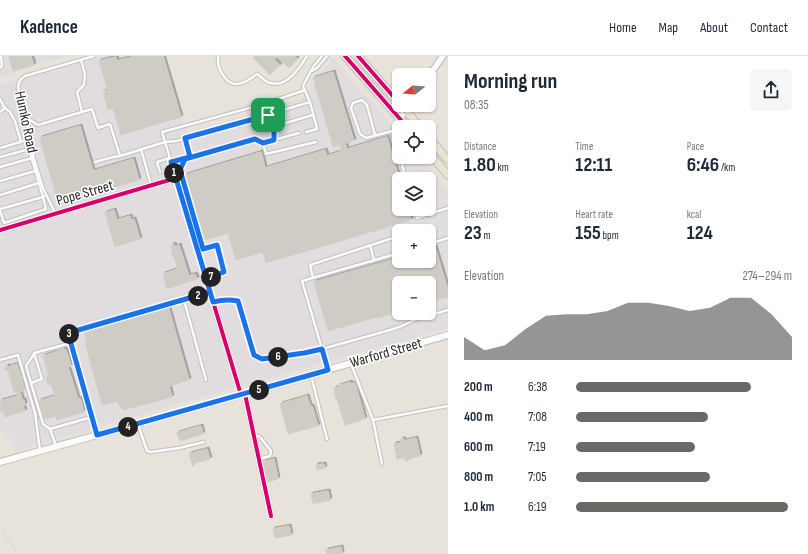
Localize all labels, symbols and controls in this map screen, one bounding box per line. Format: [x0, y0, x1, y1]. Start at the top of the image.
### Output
text: Kadence [20, 16, 78, 39]
text: Home [609, 19, 637, 36]
text: Map [659, 19, 678, 36]
text: About [700, 19, 728, 36]
text: Contact [750, 19, 788, 36]
north arrow [392, 68, 436, 112]
map controls [392, 68, 436, 320]
text: Morning run [464, 68, 557, 95]
button: share [750, 69, 792, 111]
street label: Humko Road [10, 89, 42, 155]
text: 08:35 [464, 97, 489, 113]
pin [251, 98, 285, 132]
icon: arrive [257, 104, 279, 126]
button: locate [392, 120, 436, 164]
text: Distance [464, 140, 496, 153]
text: Time [575, 140, 593, 153]
text: Pace [687, 140, 704, 153]
text: 1.80 [464, 153, 496, 177]
text: 12:11 [575, 153, 612, 177]
text: 6:46 [687, 153, 719, 177]
text: km [496, 161, 509, 174]
text: /km [719, 161, 735, 174]
pin: 1 [164, 163, 184, 183]
text: 1 [172, 166, 176, 179]
button: layers [392, 172, 436, 216]
street label: Pope Street [54, 176, 116, 210]
text: Elevation [464, 208, 498, 221]
text: Heart rate [575, 208, 613, 221]
text: kcal [687, 208, 701, 221]
text: 23 [464, 221, 482, 245]
text: 155 [575, 221, 601, 245]
text: 124 [687, 221, 713, 245]
button: + [392, 224, 436, 268]
text: m [482, 229, 491, 242]
text: bpm [601, 229, 619, 242]
pin: 7 [201, 267, 221, 287]
text: Elevation [464, 268, 504, 284]
text: 274–294 m [742, 268, 792, 284]
text: 7 [209, 270, 213, 283]
button: − [392, 276, 436, 320]
pin: 2 [188, 286, 208, 306]
text: 2 [196, 289, 200, 302]
pin: 3 [59, 324, 79, 344]
text: 3 [67, 327, 71, 340]
street label: Warford Street [348, 334, 425, 372]
pin: 6 [268, 347, 288, 367]
text: 6 [275, 350, 281, 363]
text: 200 m [464, 379, 493, 395]
text: 6:38 [528, 379, 547, 395]
pin: 5 [249, 380, 269, 400]
text: 5 [257, 383, 261, 396]
text: 400 m [464, 409, 493, 425]
text: 7:08 [528, 409, 547, 425]
pin: 4 [118, 417, 138, 437]
text: 4 [125, 420, 131, 433]
text: 600 m [464, 439, 493, 455]
text: 7:19 [528, 439, 546, 455]
text: 800 m [464, 469, 493, 485]
text: 7:05 [528, 469, 547, 485]
text: 1.0 km [464, 499, 494, 515]
text: 6:19 [528, 499, 546, 515]

